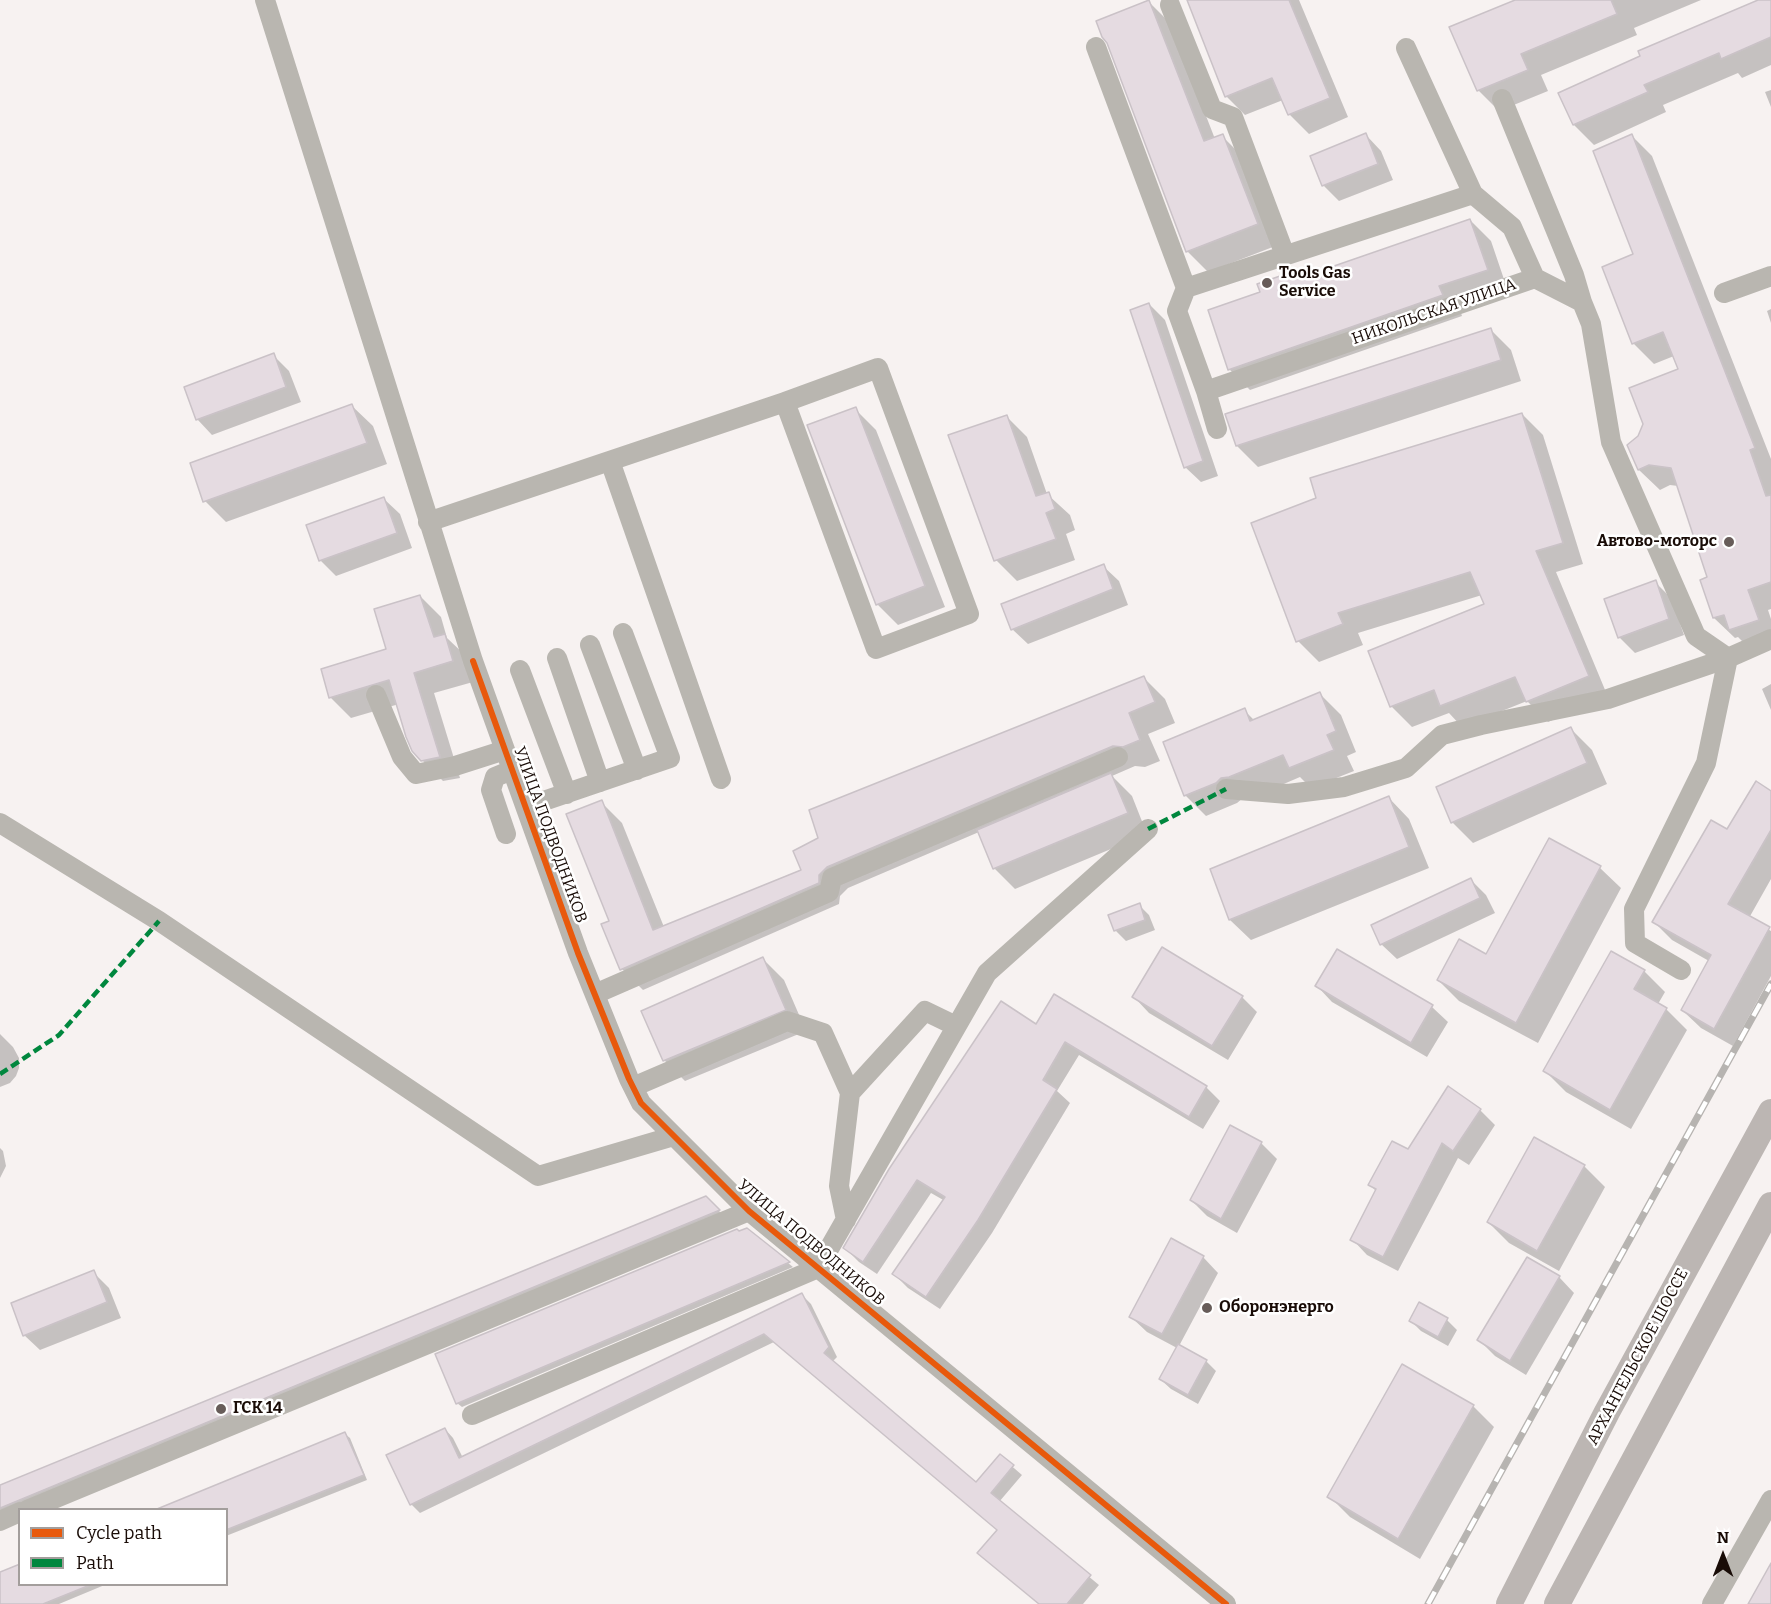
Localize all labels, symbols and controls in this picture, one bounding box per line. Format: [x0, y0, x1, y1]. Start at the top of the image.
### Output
place label: Tools Gas Service [1279, 264, 1351, 302]
street label: НИКОЛЬСКАЯ УЛИЦА [1349, 275, 1519, 349]
marker: Tools Gas Service [1260, 276, 1274, 290]
place label: Автово-моторс [1597, 532, 1717, 552]
marker: Автово-моторс [1722, 535, 1736, 549]
street label: УЛИЦА ПОДВОДНИКОВ [509, 744, 591, 926]
street label: УЛИЦА ПОДВОДНИКОВ [734, 1176, 888, 1310]
street label: АРХАНГЕЛЬСКОЕ ШОССЕ [1583, 1265, 1693, 1449]
place label: Оборонэнерго [1219, 1298, 1334, 1318]
marker: Оборонэнерго [1200, 1301, 1214, 1315]
place label: ГСК 14 [233, 1399, 282, 1419]
marker: ГСК 14 [214, 1402, 228, 1416]
legend [18, 1508, 228, 1586]
text: Cycle path [76, 1522, 162, 1544]
north arrow [1693, 1526, 1753, 1586]
text: N [1717, 1528, 1729, 1547]
text: Path [76, 1552, 114, 1574]

